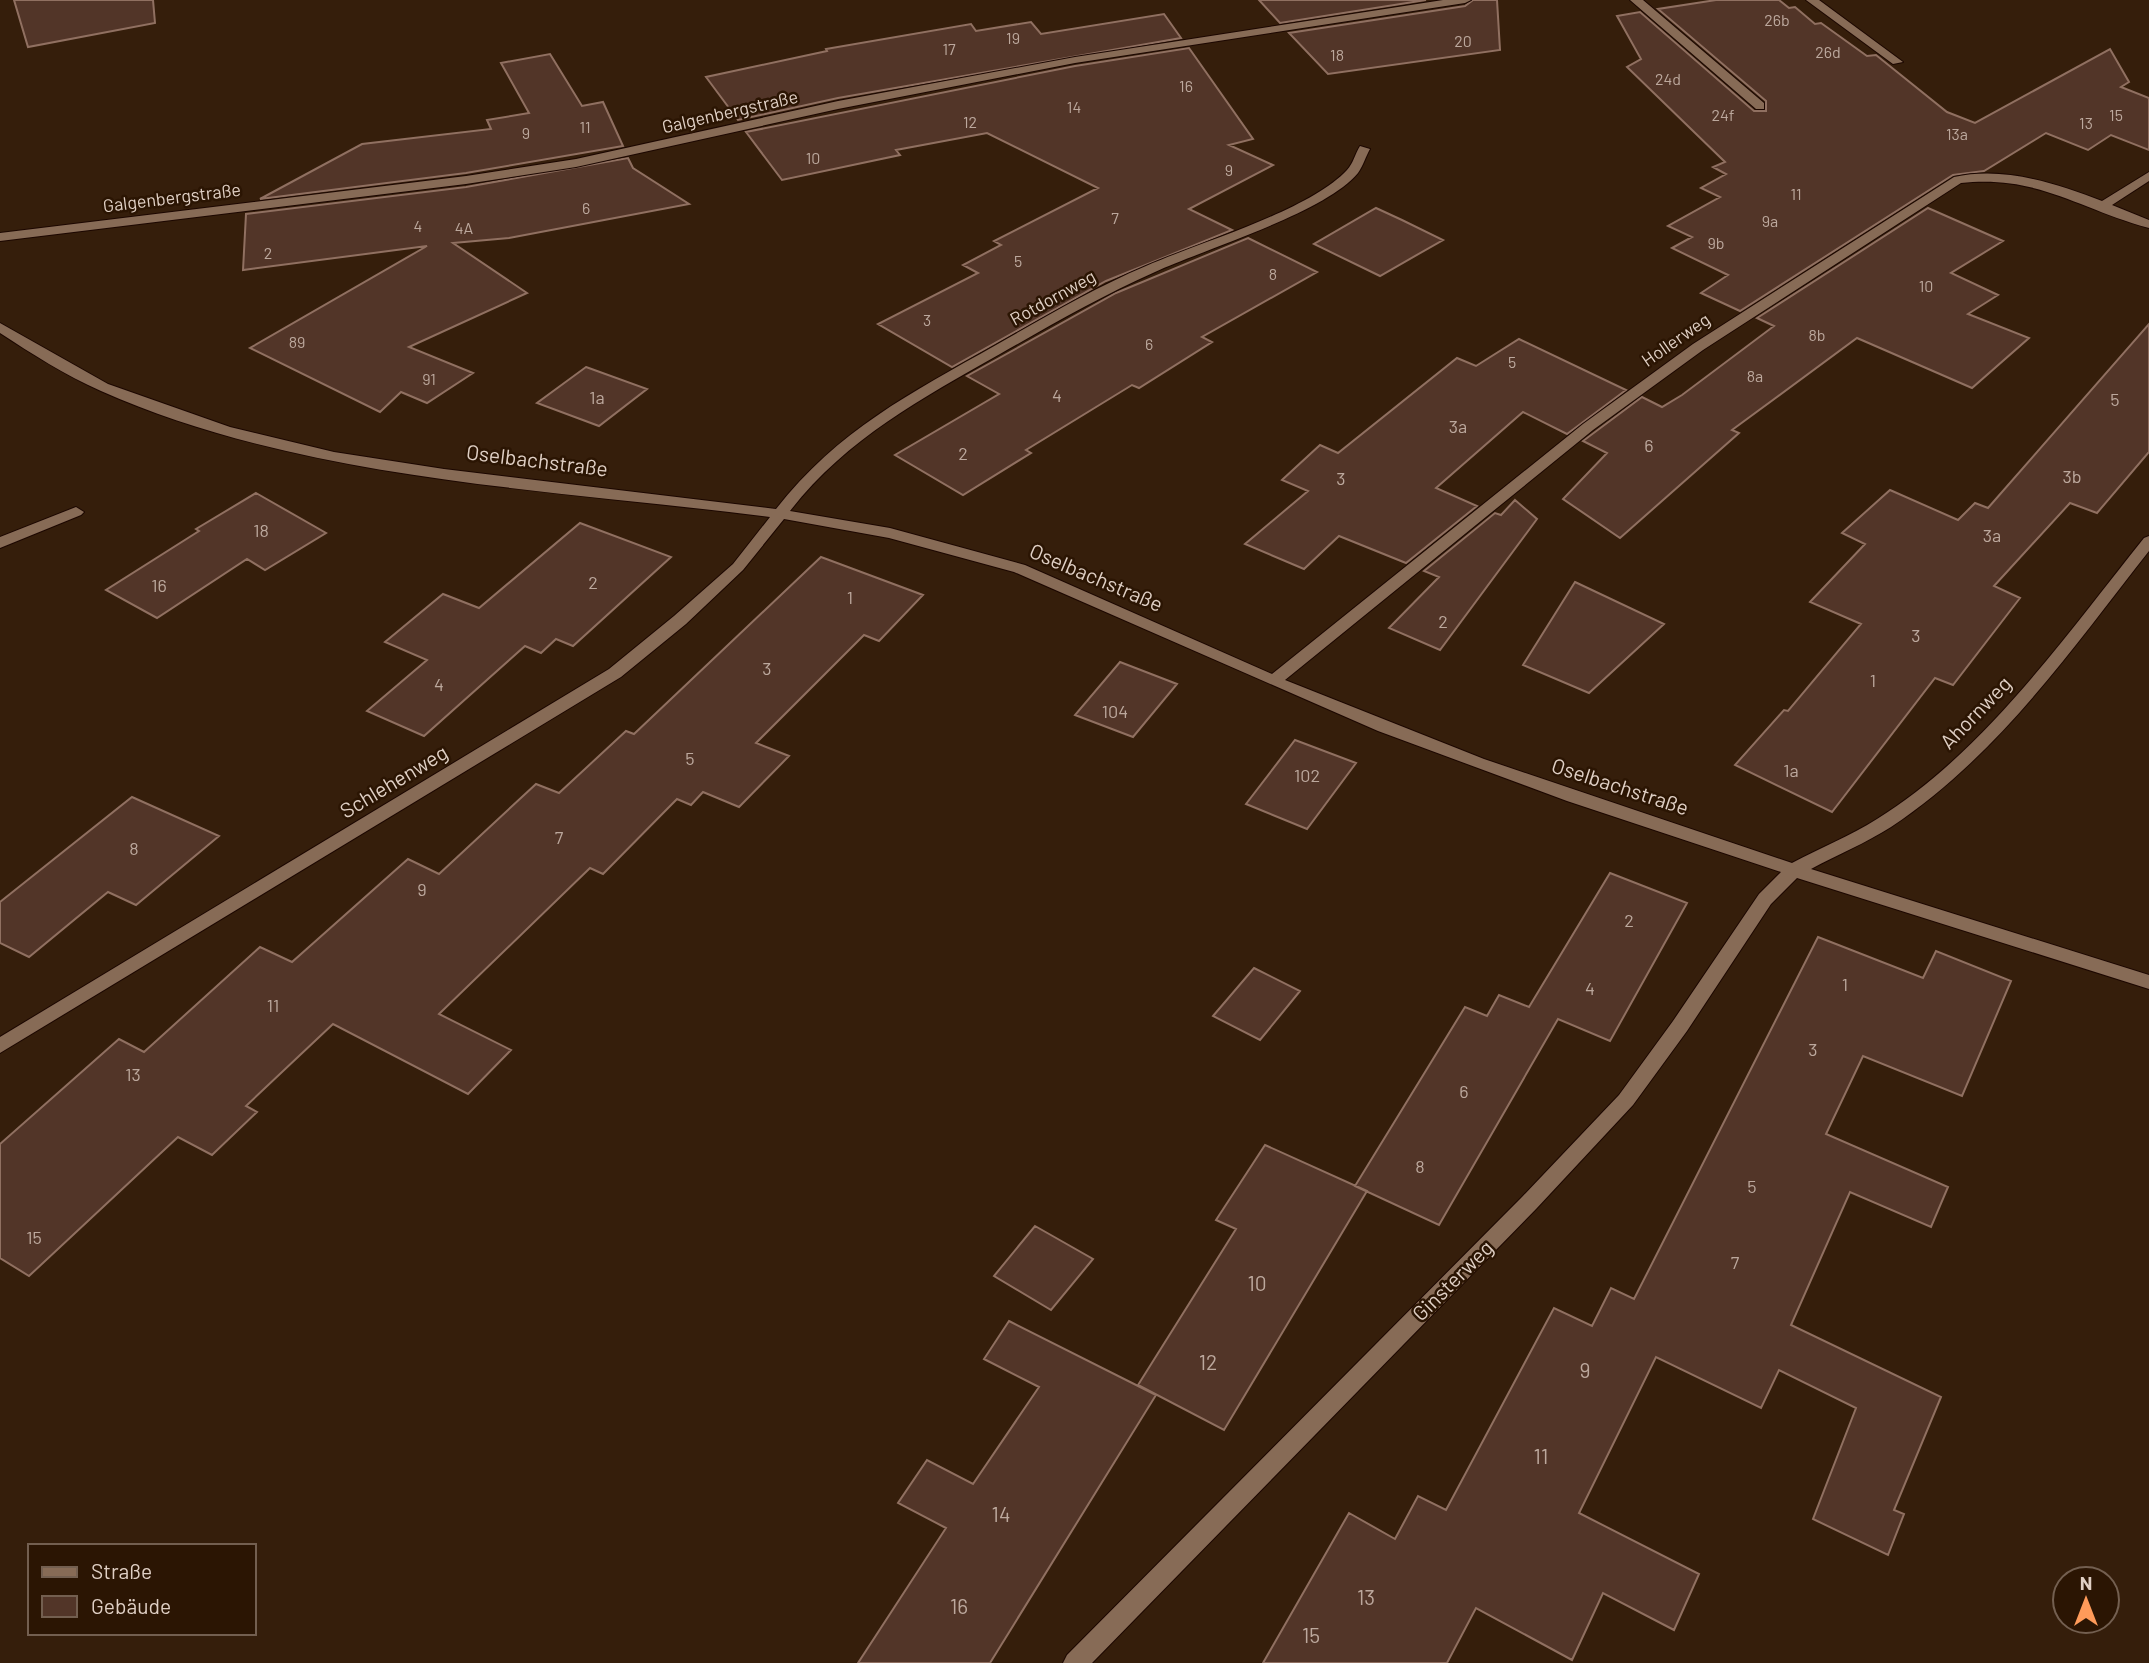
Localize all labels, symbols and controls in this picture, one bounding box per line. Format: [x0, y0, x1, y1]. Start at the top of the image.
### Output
house number: 26b [1764, 10, 1790, 29]
house number: 19 [1006, 28, 1020, 47]
house number: 20 [1454, 31, 1472, 50]
house number: 17 [942, 39, 956, 58]
house number: 26d [1815, 42, 1841, 61]
house number: 18 [1330, 45, 1344, 64]
house number: 24d [1655, 69, 1681, 88]
house number: 16 [1179, 76, 1193, 95]
street label: Galgenbergstraße [660, 85, 800, 137]
house number: 14 [1067, 97, 1081, 116]
house number: 24f [1711, 105, 1735, 124]
house number: 15 [2109, 105, 2123, 124]
house number: 12 [963, 112, 977, 131]
house number: 13 [2079, 113, 2093, 132]
house number: 11 [579, 117, 591, 136]
house number: 9 [522, 123, 530, 142]
house number: 13a [1946, 124, 1968, 143]
house number: 10 [806, 148, 820, 167]
house number: 9 [1225, 160, 1233, 179]
street label: Galgenbergstraße [102, 178, 242, 216]
house number: 11 [1790, 184, 1802, 203]
house number: 6 [582, 198, 590, 217]
house number: 7 [1111, 208, 1119, 227]
house number: 9a [1762, 211, 1778, 230]
house number: 4 [414, 216, 422, 235]
house number: 4A [455, 218, 474, 237]
house number: 9b [1707, 233, 1725, 252]
house number: 2 [264, 243, 272, 262]
house number: 5 [1014, 251, 1022, 270]
house number: 8 [1269, 264, 1277, 283]
street label: Rotdornweg [1006, 265, 1099, 330]
house number: 10 [1919, 276, 1933, 295]
street label: Hollerweg [1637, 308, 1714, 371]
house number: 3 [923, 310, 931, 329]
house number: 8b [1808, 325, 1826, 344]
house number: 89 [289, 332, 305, 351]
house number: 6 [1145, 334, 1153, 353]
house number: 5 [1508, 352, 1516, 371]
house number: 8a [1747, 366, 1763, 385]
house number: 91 [422, 369, 436, 388]
house number: 4 [1052, 384, 1062, 406]
house number: 1a [589, 386, 605, 408]
house number: 5 [2110, 388, 2120, 410]
house number: 3a [1449, 415, 1467, 437]
house number: 6 [1644, 434, 1654, 456]
street label: Oselbachstraße [465, 438, 609, 481]
house number: 2 [958, 442, 968, 464]
house number: 3b [2062, 465, 2082, 487]
house number: 3 [1336, 467, 1346, 489]
house number: 18 [253, 519, 269, 541]
house number: 3a [1983, 524, 2001, 546]
street label: Oselbachstraße [1026, 537, 1167, 616]
house number: 2 [588, 571, 598, 593]
house number: 16 [151, 574, 167, 596]
house number: 1 [847, 586, 853, 608]
house number: 2 [1438, 610, 1448, 632]
house number: 3 [1911, 624, 1921, 646]
house number: 3 [762, 657, 772, 679]
house number: 1 [1870, 669, 1876, 691]
street label: Ahornweg [1934, 670, 2016, 754]
house number: 4 [434, 673, 444, 695]
house number: 104 [1102, 700, 1128, 722]
street label: Schlehenweg [335, 739, 452, 823]
house number: 5 [685, 747, 695, 769]
street label: Oselbachstraße [1549, 752, 1692, 819]
house number: 1a [1783, 759, 1799, 781]
house number: 102 [1294, 764, 1320, 786]
house number: 7 [555, 826, 564, 848]
house number: 8 [129, 837, 139, 859]
house number: 9 [417, 878, 427, 900]
house number: 2 [1624, 909, 1634, 931]
house number: 1 [1842, 973, 1848, 995]
house number: 4 [1585, 977, 1595, 999]
house number: 11 [267, 994, 279, 1016]
house number: 3 [1808, 1038, 1818, 1060]
house number: 13 [125, 1063, 141, 1085]
house number: 6 [1459, 1080, 1469, 1102]
house number: 8 [1415, 1155, 1425, 1177]
house number: 5 [1747, 1175, 1757, 1197]
house number: 15 [26, 1226, 42, 1248]
street label: Ginsterweg [1406, 1234, 1497, 1325]
house number: 7 [1731, 1251, 1740, 1273]
house number: 10 [1247, 1270, 1267, 1295]
house number: 12 [1199, 1349, 1217, 1374]
house number: 9 [1580, 1357, 1590, 1382]
house number: 11 [1534, 1443, 1548, 1468]
house number: 14 [992, 1501, 1010, 1526]
legend [28, 1544, 256, 1635]
text: Straße [91, 1558, 152, 1583]
north arrow [2051, 1565, 2121, 1635]
text: N [2080, 1571, 2092, 1594]
house number: 13 [1357, 1584, 1375, 1609]
text: Gebäude [91, 1593, 171, 1618]
house number: 16 [950, 1593, 968, 1618]
house number: 15 [1302, 1622, 1320, 1647]

